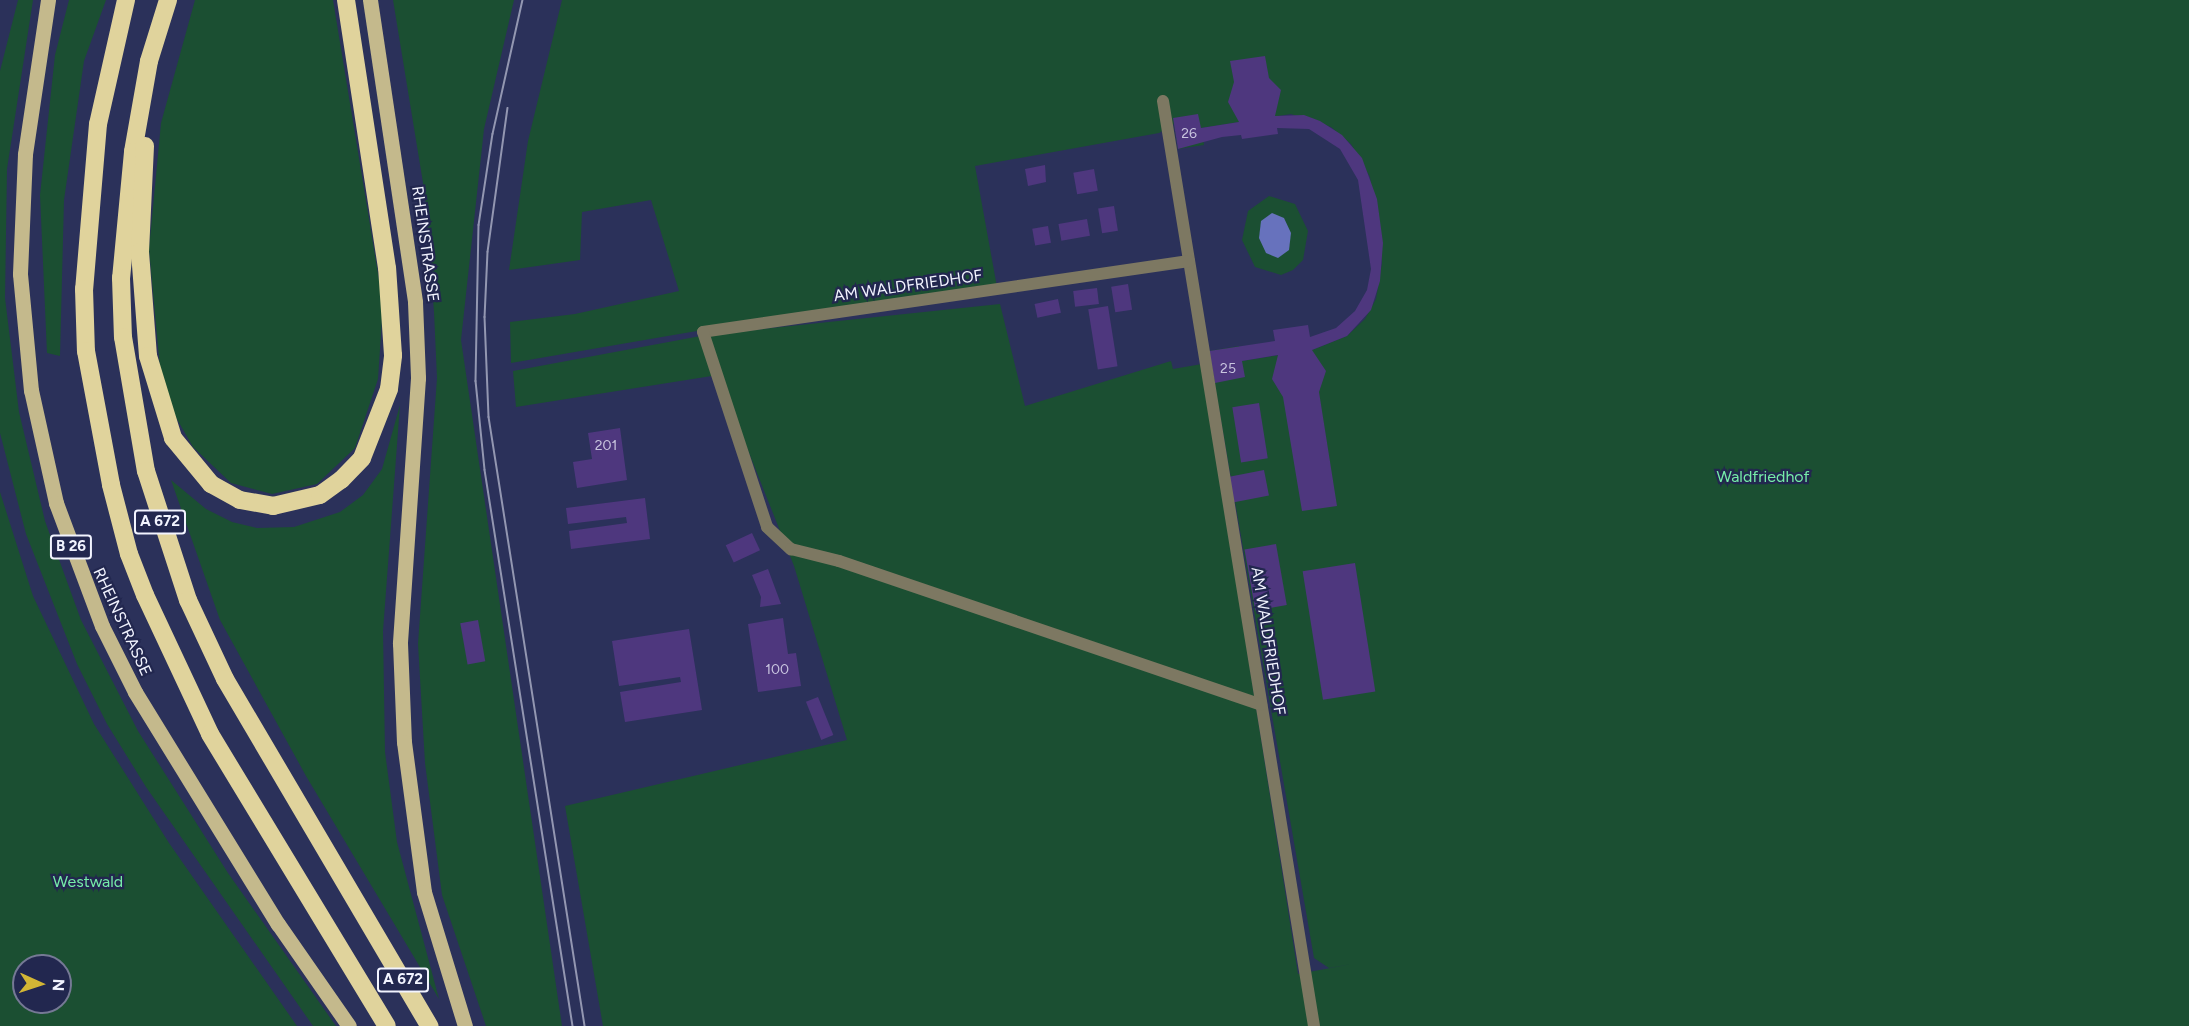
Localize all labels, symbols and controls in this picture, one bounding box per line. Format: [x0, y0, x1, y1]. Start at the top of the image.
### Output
house number: 26 [1181, 126, 1197, 142]
street label: RHEINSTRASSE [407, 185, 443, 303]
street label: AM WALDFRIEDHOF [832, 266, 984, 306]
house number: 25 [1220, 361, 1236, 377]
house number: 201 [595, 438, 617, 454]
park label: Waldfriedhof [1716, 467, 1810, 487]
road number: A 672 [133, 510, 187, 534]
road number: B 26 [48, 535, 94, 559]
street label: RHEINSTRASSE [89, 565, 155, 679]
street label: AM WALDFRIEDHOF [1247, 565, 1289, 717]
house number: 100 [765, 662, 789, 678]
park label: Westwald [53, 872, 123, 892]
north arrow [12, 954, 72, 1014]
road number: A 672 [376, 968, 430, 992]
text: N [49, 978, 68, 992]

